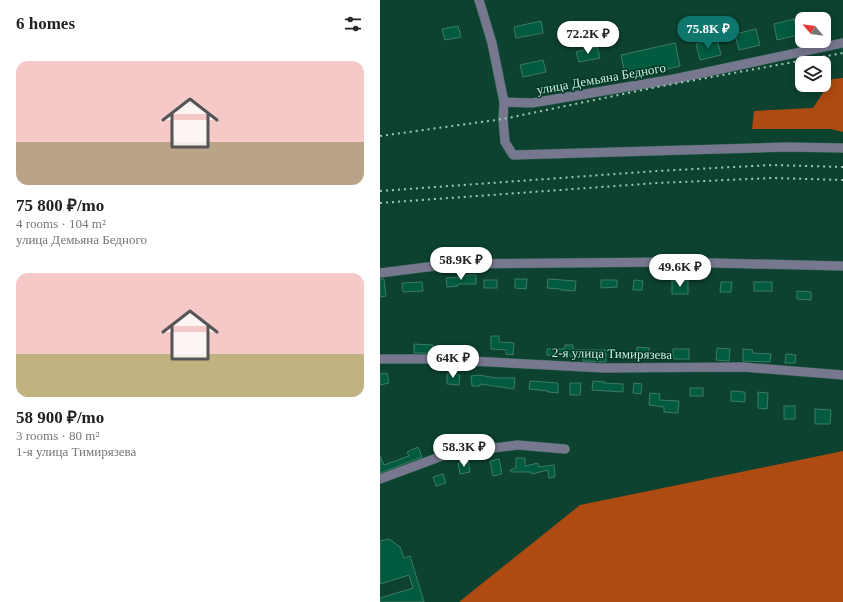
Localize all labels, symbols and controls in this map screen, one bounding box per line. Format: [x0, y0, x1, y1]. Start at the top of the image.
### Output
north arrow [795, 12, 831, 48]
map controls [795, 12, 831, 92]
icon: filters [342, 13, 364, 35]
text: 6 homes [16, 14, 75, 33]
pin: 75.8K ₽ [671, 16, 745, 50]
pin: 72.2K ₽ [551, 21, 625, 55]
text: 75.8K ₽ [686, 21, 730, 36]
text: 72.2K ₽ [566, 26, 610, 41]
button: layers [795, 56, 831, 92]
street label: улица Демьяна Бедного [535, 60, 667, 97]
icon: home [154, 87, 226, 159]
text: 75 800 ₽/mo [16, 196, 104, 215]
text: 4 rooms · 104 m² [16, 216, 106, 231]
text: улица Демьяна Бедного [16, 232, 147, 247]
pin: 58.9K ₽ [424, 247, 498, 281]
text: 58.9K ₽ [439, 252, 483, 267]
pin: 49.6K ₽ [643, 254, 717, 288]
text: 49.6K ₽ [658, 259, 702, 274]
icon: home [154, 299, 226, 371]
pin: 64K ₽ [425, 345, 481, 379]
street label: 2-я улица Тимирязева [552, 345, 672, 362]
text: 64K ₽ [436, 350, 470, 365]
text: 58 900 ₽/mo [16, 408, 104, 427]
text: 3 rooms · 80 m² [16, 428, 99, 443]
pin: 58.3K ₽ [427, 434, 501, 468]
text: 58.3K ₽ [442, 439, 486, 454]
text: 1-я улица Тимирязева [16, 444, 136, 459]

